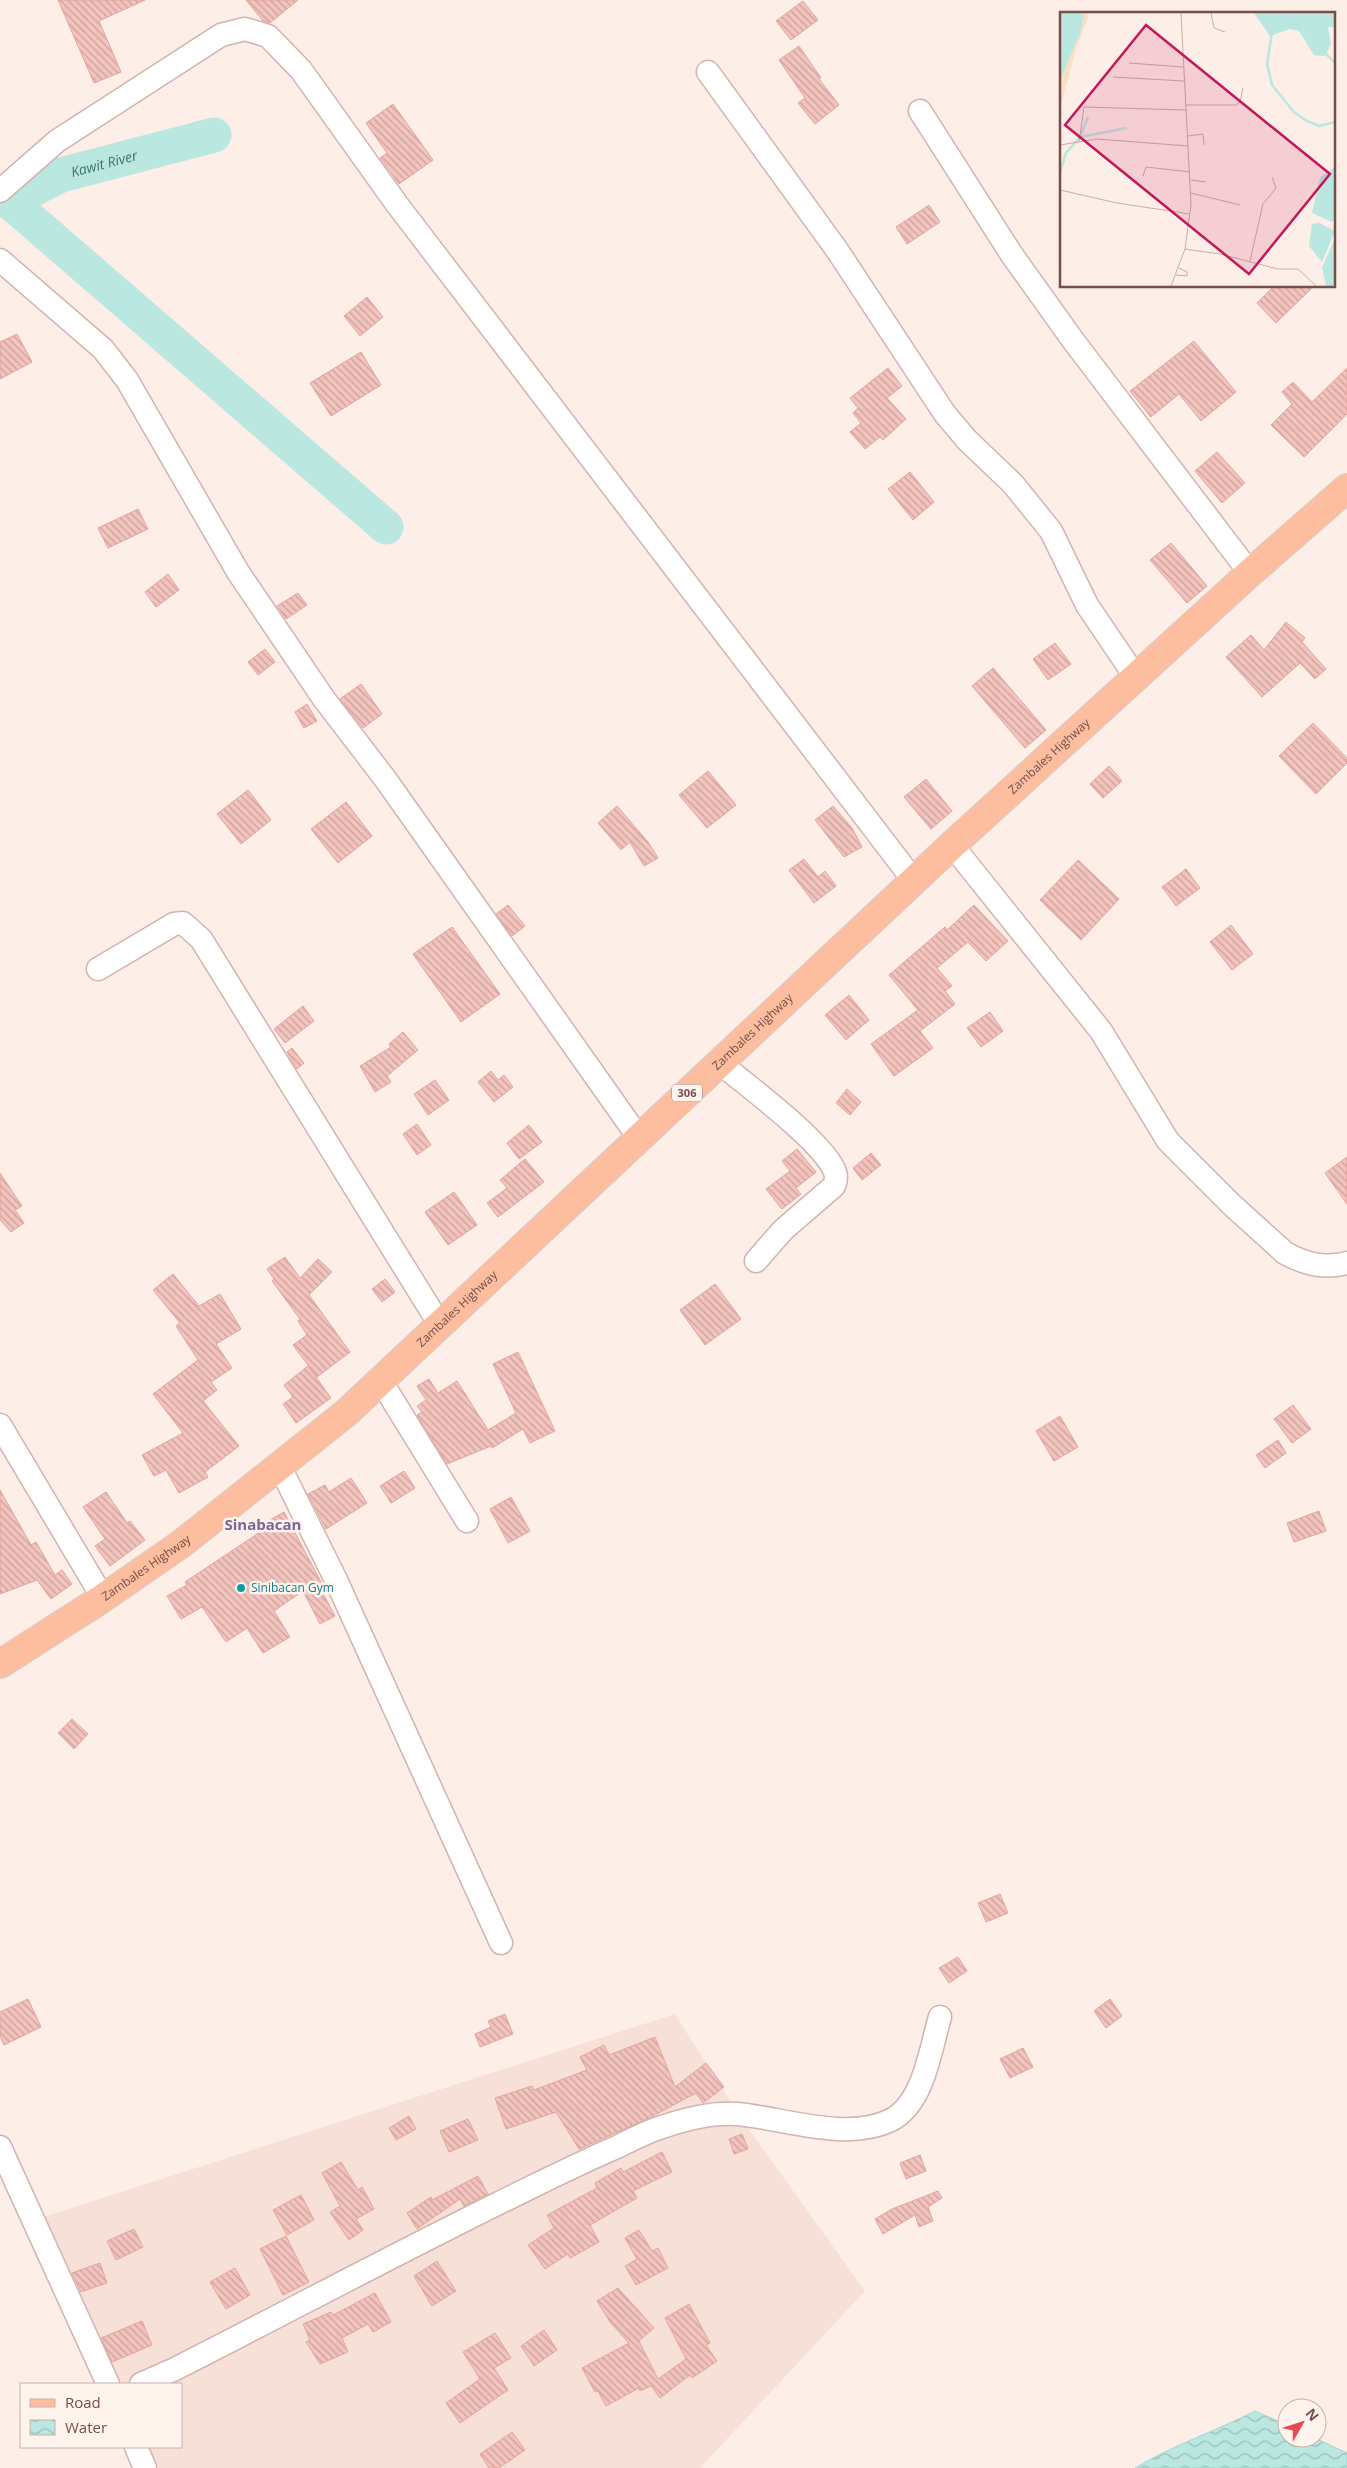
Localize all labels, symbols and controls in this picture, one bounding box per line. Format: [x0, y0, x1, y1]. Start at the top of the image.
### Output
inset map [1060, 12, 1334, 288]
water label: Kawit River [69, 145, 140, 181]
street label: Zambales Highway [1004, 714, 1094, 798]
street label: Zambales Highway [708, 989, 797, 1074]
road number: 306 [672, 1084, 702, 1102]
street label: Zambales Highway [413, 1266, 502, 1351]
district label: Sinabacan [225, 1514, 301, 1534]
street label: Zambales Highway [98, 1530, 195, 1604]
place label: Sinibacan Gym [251, 1579, 334, 1596]
marker: Sinibacan Gym [235, 1582, 247, 1594]
legend [20, 2383, 182, 2448]
text: Road [65, 2392, 101, 2412]
north arrow [1277, 2398, 1327, 2448]
text: N [1302, 2404, 1323, 2425]
text: Water [65, 2417, 107, 2437]

